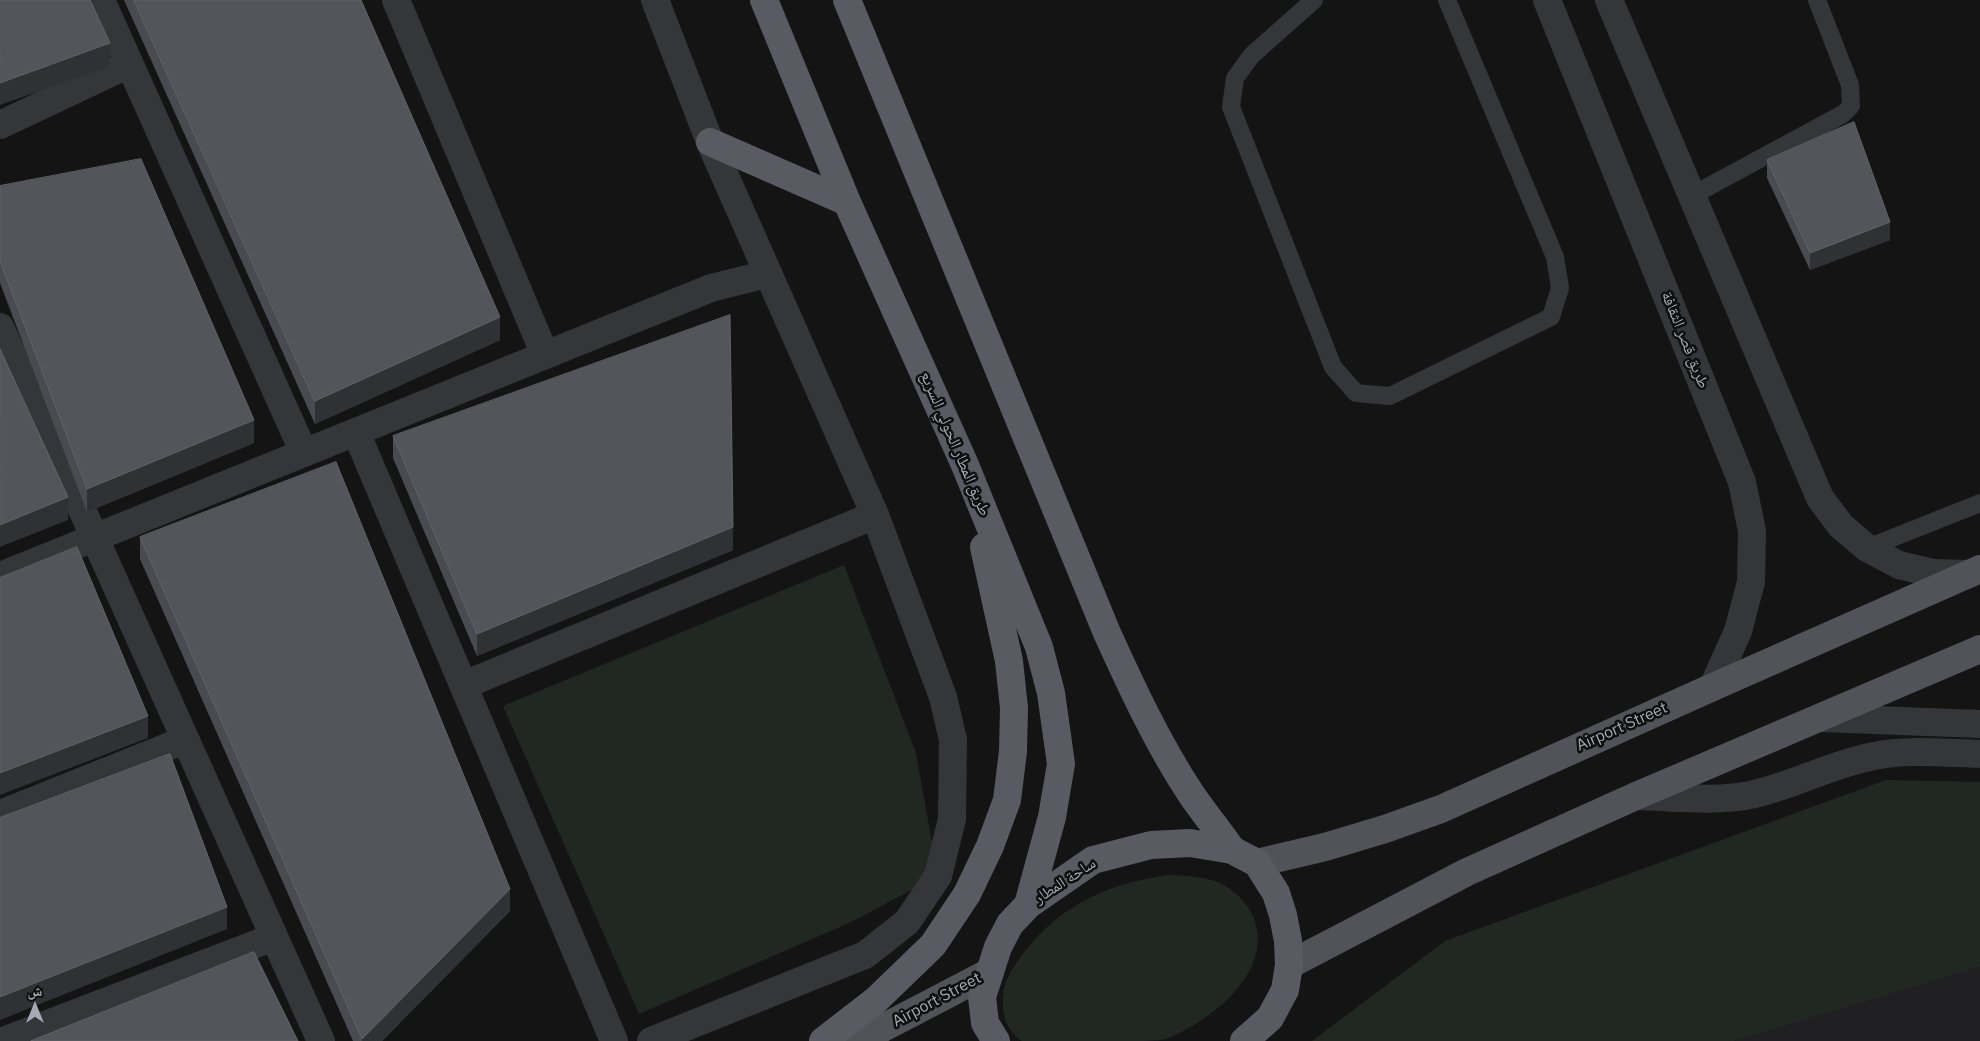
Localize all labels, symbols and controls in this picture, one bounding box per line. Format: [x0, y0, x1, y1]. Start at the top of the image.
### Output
street label: طريق قصر الثقافة [1657, 289, 1713, 391]
street label: طريق المطار الحولي السريع [916, 369, 994, 519]
street label: Airport Street [1574, 698, 1670, 756]
street label: ساحة المطار [1030, 854, 1100, 908]
street label: Airport Street [889, 969, 985, 1031]
north arrow [10, 981, 60, 1031]
text: ش [28, 982, 42, 1000]

